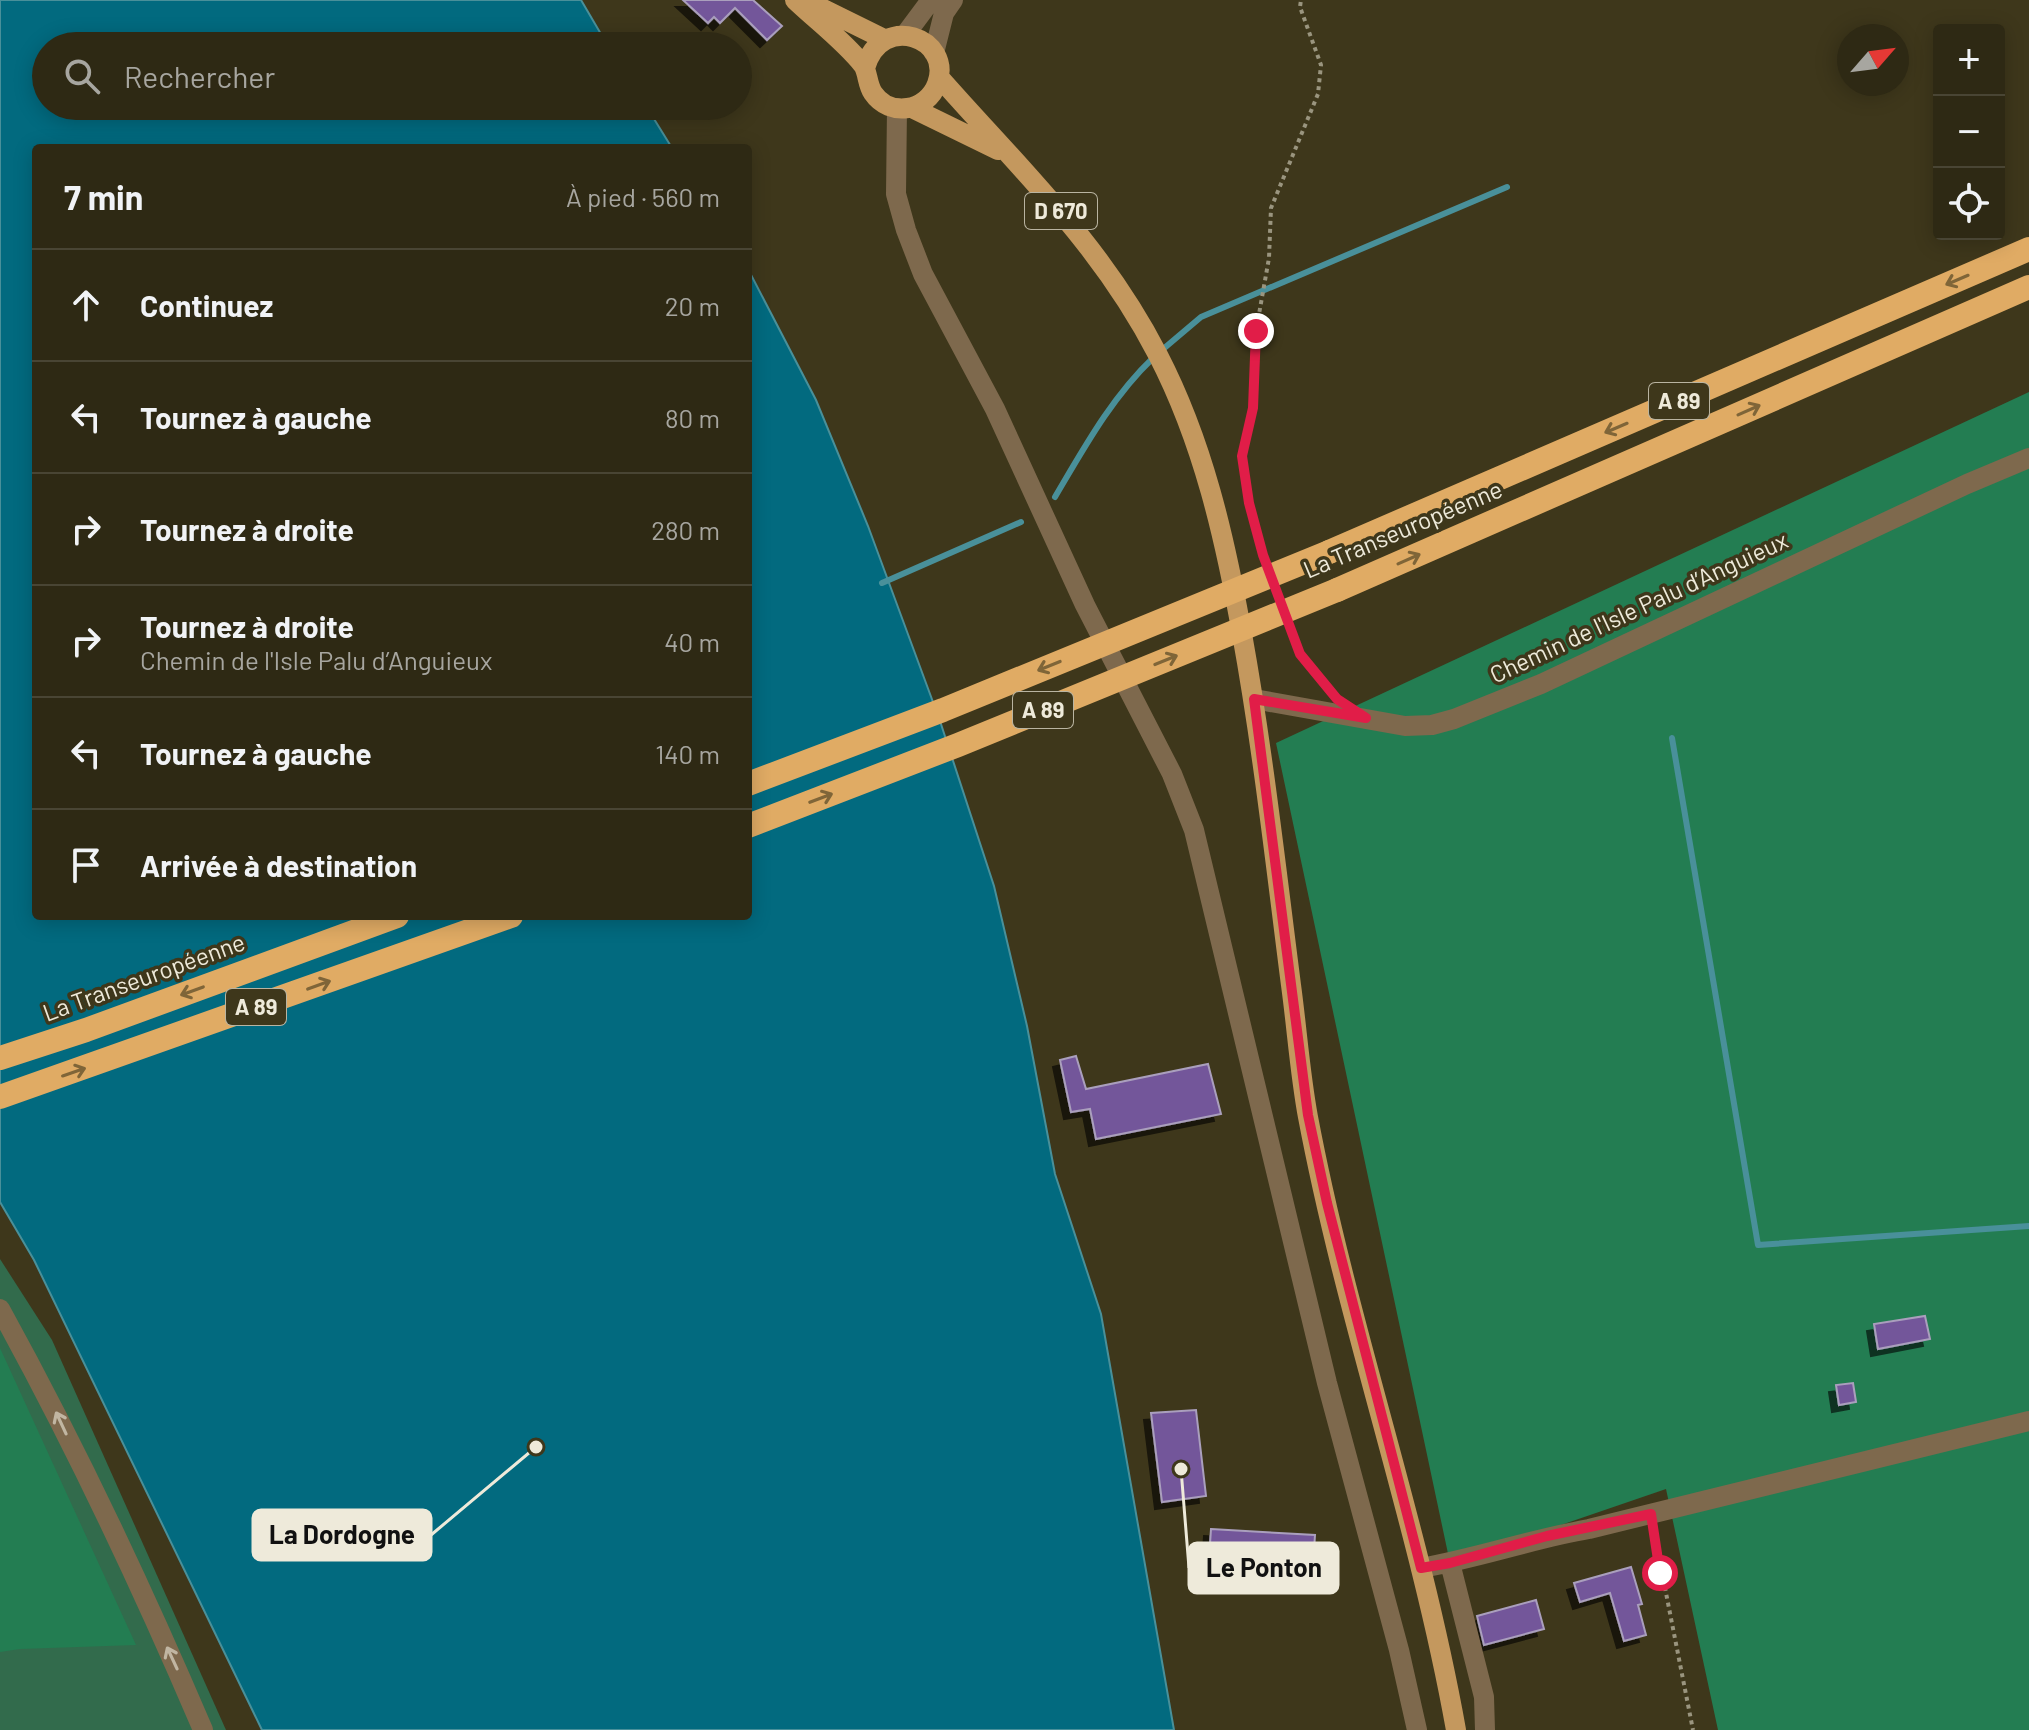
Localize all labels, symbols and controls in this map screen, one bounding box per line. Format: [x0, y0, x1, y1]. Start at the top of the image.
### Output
north arrow [1837, 24, 1909, 96]
map controls [1933, 24, 2005, 240]
button: + [1933, 24, 2005, 96]
search box [32, 32, 752, 120]
icon: search [60, 54, 104, 98]
text: Rechercher [124, 58, 275, 94]
button: − [1933, 96, 2005, 168]
button: locate [1933, 168, 2005, 240]
text: 7 min [64, 176, 143, 217]
text: À pied · 560 m [566, 181, 720, 212]
road number: D 670 [1025, 193, 1097, 229]
one-way arrow [1946, 274, 1970, 289]
icon: ahead [64, 283, 108, 327]
text: Continuez [140, 287, 273, 323]
text: 20 m [665, 290, 720, 321]
route end [1238, 313, 1274, 349]
road number: A 89 [1649, 383, 1709, 419]
icon: left [64, 395, 108, 439]
text: Tournez à gauche [140, 399, 372, 435]
one-way arrow [1736, 401, 1761, 416]
text: 80 m [665, 402, 720, 433]
one-way arrow [1604, 421, 1629, 436]
street label: La Transeuropéenne [1299, 474, 1506, 584]
icon: right [64, 507, 108, 551]
text: Tournez à droite [140, 511, 354, 547]
text: 280 m [651, 514, 720, 545]
street label: Chemin de l'Isle Palu d’Anguieux [1485, 525, 1792, 689]
one-way arrow [1396, 550, 1420, 565]
text: Tournez à droite [140, 608, 354, 644]
icon: right [64, 619, 108, 663]
text: 40 m [664, 626, 720, 657]
text: Chemin de l'Isle Palu d’Anguieux [140, 644, 492, 675]
one-way arrow [1153, 652, 1178, 666]
one-way arrow [1037, 660, 1062, 675]
road number: A 89 [1013, 692, 1073, 728]
icon: left [64, 731, 108, 775]
text: Tournez à gauche [140, 735, 372, 771]
text: 140 m [655, 738, 720, 769]
one-way arrow [808, 790, 833, 804]
icon: arrive [64, 843, 108, 887]
text: Arrivée à destination [140, 847, 417, 883]
street label: La Transeuropéenne [38, 927, 249, 1027]
one-way arrow [306, 976, 331, 991]
one-way arrow [180, 985, 205, 999]
road number: A 89 [226, 989, 286, 1025]
one-way arrow [61, 1063, 86, 1078]
one-way arrow [53, 1411, 68, 1435]
callout: La Dordogne [253, 1510, 431, 1560]
text: La Dordogne [269, 1518, 415, 1549]
callout: Le Ponton [1189, 1543, 1338, 1593]
text: Le Ponton [1206, 1551, 1322, 1582]
route start [1642, 1555, 1678, 1591]
one-way arrow [164, 1647, 179, 1671]

